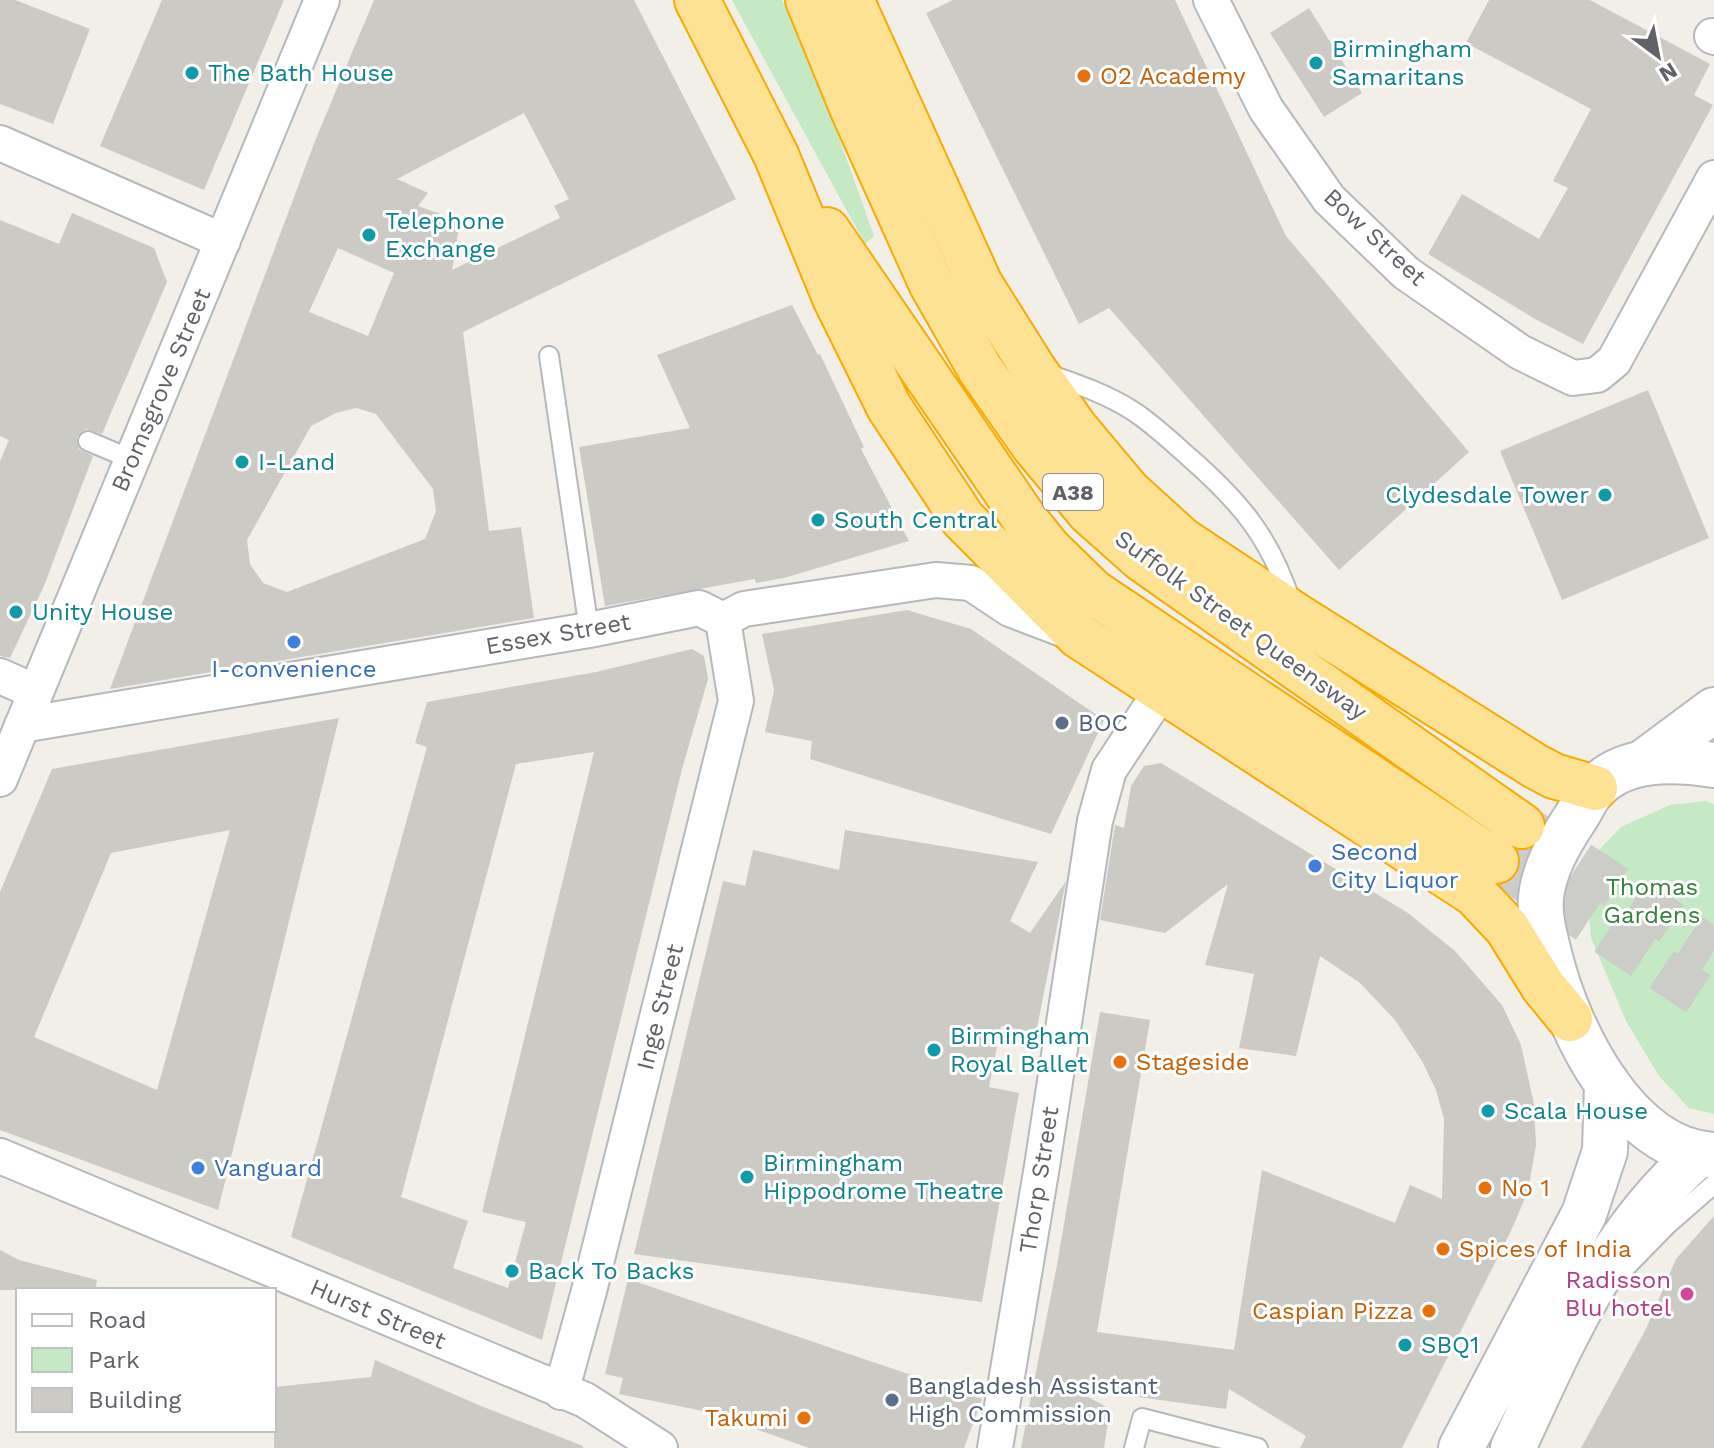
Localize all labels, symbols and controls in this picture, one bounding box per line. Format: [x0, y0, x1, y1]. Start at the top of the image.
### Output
north arrow [1618, 16, 1698, 96]
place label: Birmingham Samaritans [1332, 35, 1472, 91]
marker: Birmingham Samaritans [1307, 54, 1325, 72]
text: N [1655, 58, 1682, 87]
place label: The Bath House [208, 59, 394, 87]
place label: O2 Academy [1100, 62, 1246, 90]
marker: The Bath House [183, 64, 201, 82]
marker: O2 Academy [1075, 67, 1093, 85]
street label: Bow Street [1318, 183, 1432, 291]
place label: Telephone Exchange [385, 207, 505, 263]
marker: Telephone Exchange [360, 226, 378, 244]
street label: Bromsgrove Street [105, 284, 217, 496]
place label: I-Land [258, 448, 335, 476]
marker: I-Land [233, 453, 251, 471]
road number: A38 [1043, 474, 1103, 510]
place label: Clydesdale Tower [1385, 481, 1589, 509]
marker: Clydesdale Tower [1596, 486, 1614, 504]
place label: South Central [834, 506, 998, 534]
marker: South Central [809, 511, 827, 529]
street label: Suffolk Street Queensway [1110, 524, 1373, 726]
place label: Unity House [32, 598, 173, 626]
marker: Unity House [7, 603, 25, 621]
street label: Essex Street [483, 607, 633, 661]
marker: I-convenience [285, 633, 303, 651]
place label: I-convenience [211, 655, 377, 683]
place label: BOC [1078, 709, 1128, 737]
marker: BOC [1053, 714, 1071, 732]
place label: Second City Liquor [1331, 838, 1459, 894]
marker: Second City Liquor [1306, 857, 1324, 875]
park label: Thomas Gardens [1604, 873, 1700, 929]
street label: Inge Street [631, 941, 689, 1073]
place label: Birmingham Royal Ballet [950, 1022, 1090, 1078]
marker: Birmingham Royal Ballet [925, 1041, 943, 1059]
place label: Stageside [1136, 1048, 1250, 1076]
marker: Stageside [1111, 1053, 1129, 1071]
place label: Scala House [1504, 1097, 1648, 1125]
marker: Scala House [1479, 1102, 1497, 1120]
street label: Thorp Street [1014, 1104, 1064, 1256]
place label: Birmingham Hippodrome Theatre [763, 1149, 1004, 1205]
place label: Vanguard [214, 1154, 322, 1182]
marker: Vanguard [189, 1159, 207, 1177]
marker: Birmingham Hippodrome Theatre [738, 1168, 756, 1186]
place label: No 1 [1501, 1174, 1550, 1202]
marker: No 1 [1476, 1179, 1494, 1197]
place label: Spices of India [1459, 1235, 1632, 1263]
marker: Spices of India [1434, 1240, 1452, 1258]
place label: Back To Backs [528, 1257, 694, 1285]
marker: Back To Backs [503, 1262, 521, 1280]
place label: Radisson Blu hotel [1565, 1266, 1672, 1322]
street label: Hurst Street [306, 1273, 450, 1355]
marker: Radisson Blu hotel [1678, 1285, 1696, 1303]
legend [16, 1288, 276, 1432]
place label: Caspian Pizza [1252, 1297, 1413, 1325]
marker: Caspian Pizza [1420, 1302, 1438, 1320]
text: Road [88, 1306, 147, 1334]
place label: SBQ1 [1421, 1331, 1479, 1359]
marker: SBQ1 [1396, 1336, 1414, 1354]
text: Park [88, 1346, 140, 1374]
place label: Bangladesh Assistant High Commission [908, 1372, 1158, 1428]
text: Building [88, 1386, 181, 1414]
marker: Bangladesh Assistant High Commission [883, 1391, 901, 1409]
place label: Takumi [705, 1404, 788, 1432]
marker: Takumi [795, 1409, 813, 1427]

